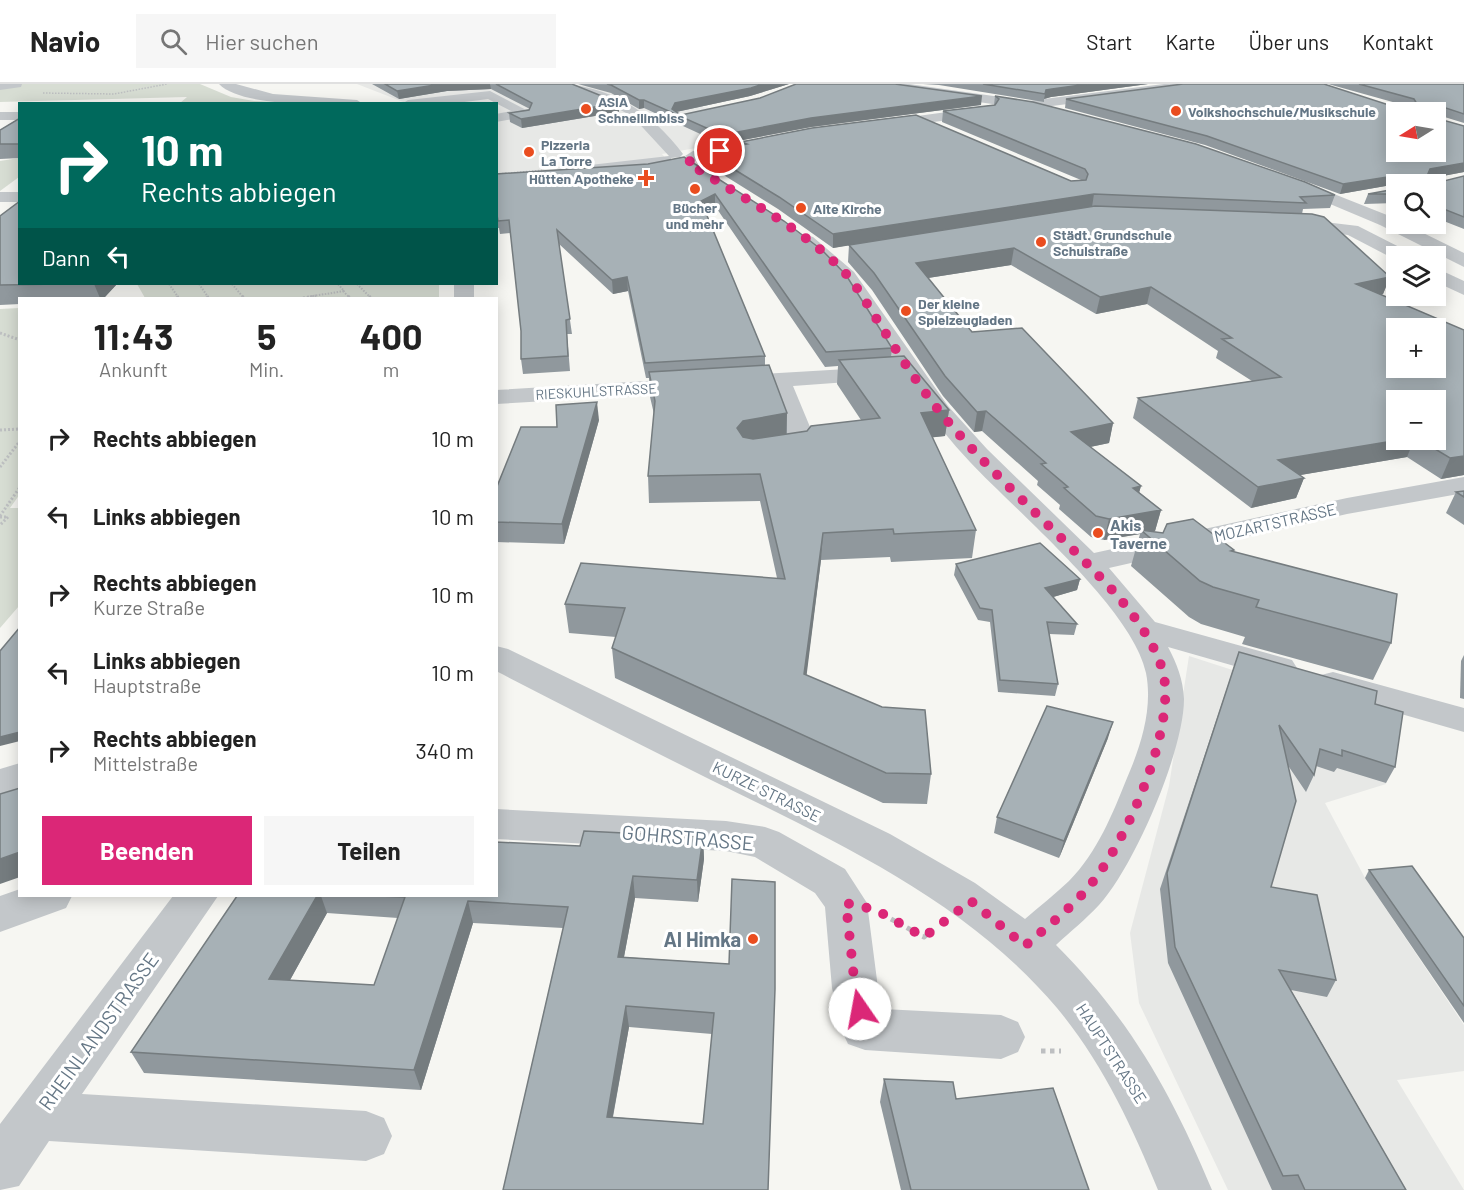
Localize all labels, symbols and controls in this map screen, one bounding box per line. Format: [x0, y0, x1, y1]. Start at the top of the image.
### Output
search box [136, 14, 556, 68]
text: Navio [30, 24, 100, 58]
icon: search [157, 25, 190, 58]
text: Hier suchen [205, 28, 319, 54]
text: Start [1086, 29, 1133, 54]
text: Karte [1166, 29, 1216, 54]
text: Über uns [1249, 29, 1329, 54]
text: Kontakt [1362, 29, 1434, 54]
place label: ASIA Schnellimbiss [598, 93, 684, 126]
marker: ASIA Schnellimbiss [579, 102, 593, 116]
north arrow [1386, 102, 1446, 162]
map controls [1386, 102, 1446, 450]
place label: Volkshochschule/Musikschule [1188, 103, 1376, 120]
marker: Volkshochschule/Musikschule [1169, 104, 1183, 118]
text: 10 m [141, 124, 223, 174]
pin [694, 125, 745, 176]
icon: right [42, 126, 120, 204]
icon: arrive [703, 134, 736, 167]
place label: Pizzeria La Torre [541, 136, 593, 169]
marker: Pizzeria La Torre [522, 145, 536, 159]
place label: Hütten Apotheke [529, 170, 634, 187]
marker: Hütten Apotheke [639, 171, 653, 185]
button: search [1386, 174, 1446, 234]
text: Rechts abbiegen [141, 175, 337, 207]
marker: Bücher und mehr [688, 182, 702, 196]
place label: Bücher und mehr [666, 199, 725, 232]
place label: Alte Kirche [813, 200, 882, 217]
marker: Alte Kirche [794, 201, 808, 215]
place label: Städt. Grundschule Schulstraße [1053, 226, 1172, 259]
marker: Städt. Grundschule Schulstraße [1034, 235, 1048, 249]
icon: left [102, 240, 135, 273]
text: Dann [42, 244, 90, 270]
button: layers [1386, 246, 1446, 306]
place label: Der kleine Spielzeugladen [918, 295, 1012, 328]
marker: Der kleine Spielzeugladen [899, 304, 913, 318]
text: 11:43 [93, 314, 174, 357]
text: 5 [257, 314, 276, 357]
text: 400 [360, 314, 423, 357]
button: + [1386, 318, 1446, 378]
text: Ankunft [99, 357, 168, 381]
text: Min. [249, 357, 284, 381]
text: m [383, 357, 399, 381]
street label: RIESKUHLSTRASSE [535, 379, 657, 403]
button: − [1386, 390, 1446, 450]
icon: right [42, 422, 75, 455]
text: Rechts abbiegen [93, 425, 256, 451]
text: 10 m [431, 425, 474, 451]
street label: MOZARTSTRASSE [1212, 499, 1338, 545]
icon: left [42, 500, 75, 533]
text: Links abbiegen [93, 503, 241, 529]
text: 10 m [431, 503, 474, 529]
place label: Akis Taverne [1110, 515, 1167, 552]
marker: Akis Taverne [1091, 526, 1105, 540]
text: Rechts abbiegen [93, 569, 256, 595]
icon: right [42, 578, 75, 611]
text: 10 m [431, 581, 474, 607]
text: Kurze Straße [93, 595, 205, 619]
text: Links abbiegen [93, 647, 241, 673]
icon: left [42, 656, 75, 689]
text: 10 m [431, 659, 474, 685]
text: Hauptstraße [93, 673, 201, 697]
text: Rechts abbiegen [93, 725, 256, 751]
icon: right [42, 734, 75, 767]
text: 340 m [416, 737, 474, 763]
text: Mittelstraße [93, 751, 198, 775]
street label: KURZE STRASSE [710, 757, 824, 825]
button: Beenden [42, 816, 252, 885]
button: Teilen [264, 816, 474, 885]
street label: GOHRSTRASSE [621, 819, 755, 855]
place label: Al Himka [664, 927, 741, 951]
marker: Al Himka [746, 932, 760, 946]
street label: RHEINLANDSTRASSE [33, 948, 163, 1114]
position arrow [828, 977, 892, 1041]
street label: HAUPTSTRASSE [1073, 1000, 1151, 1106]

